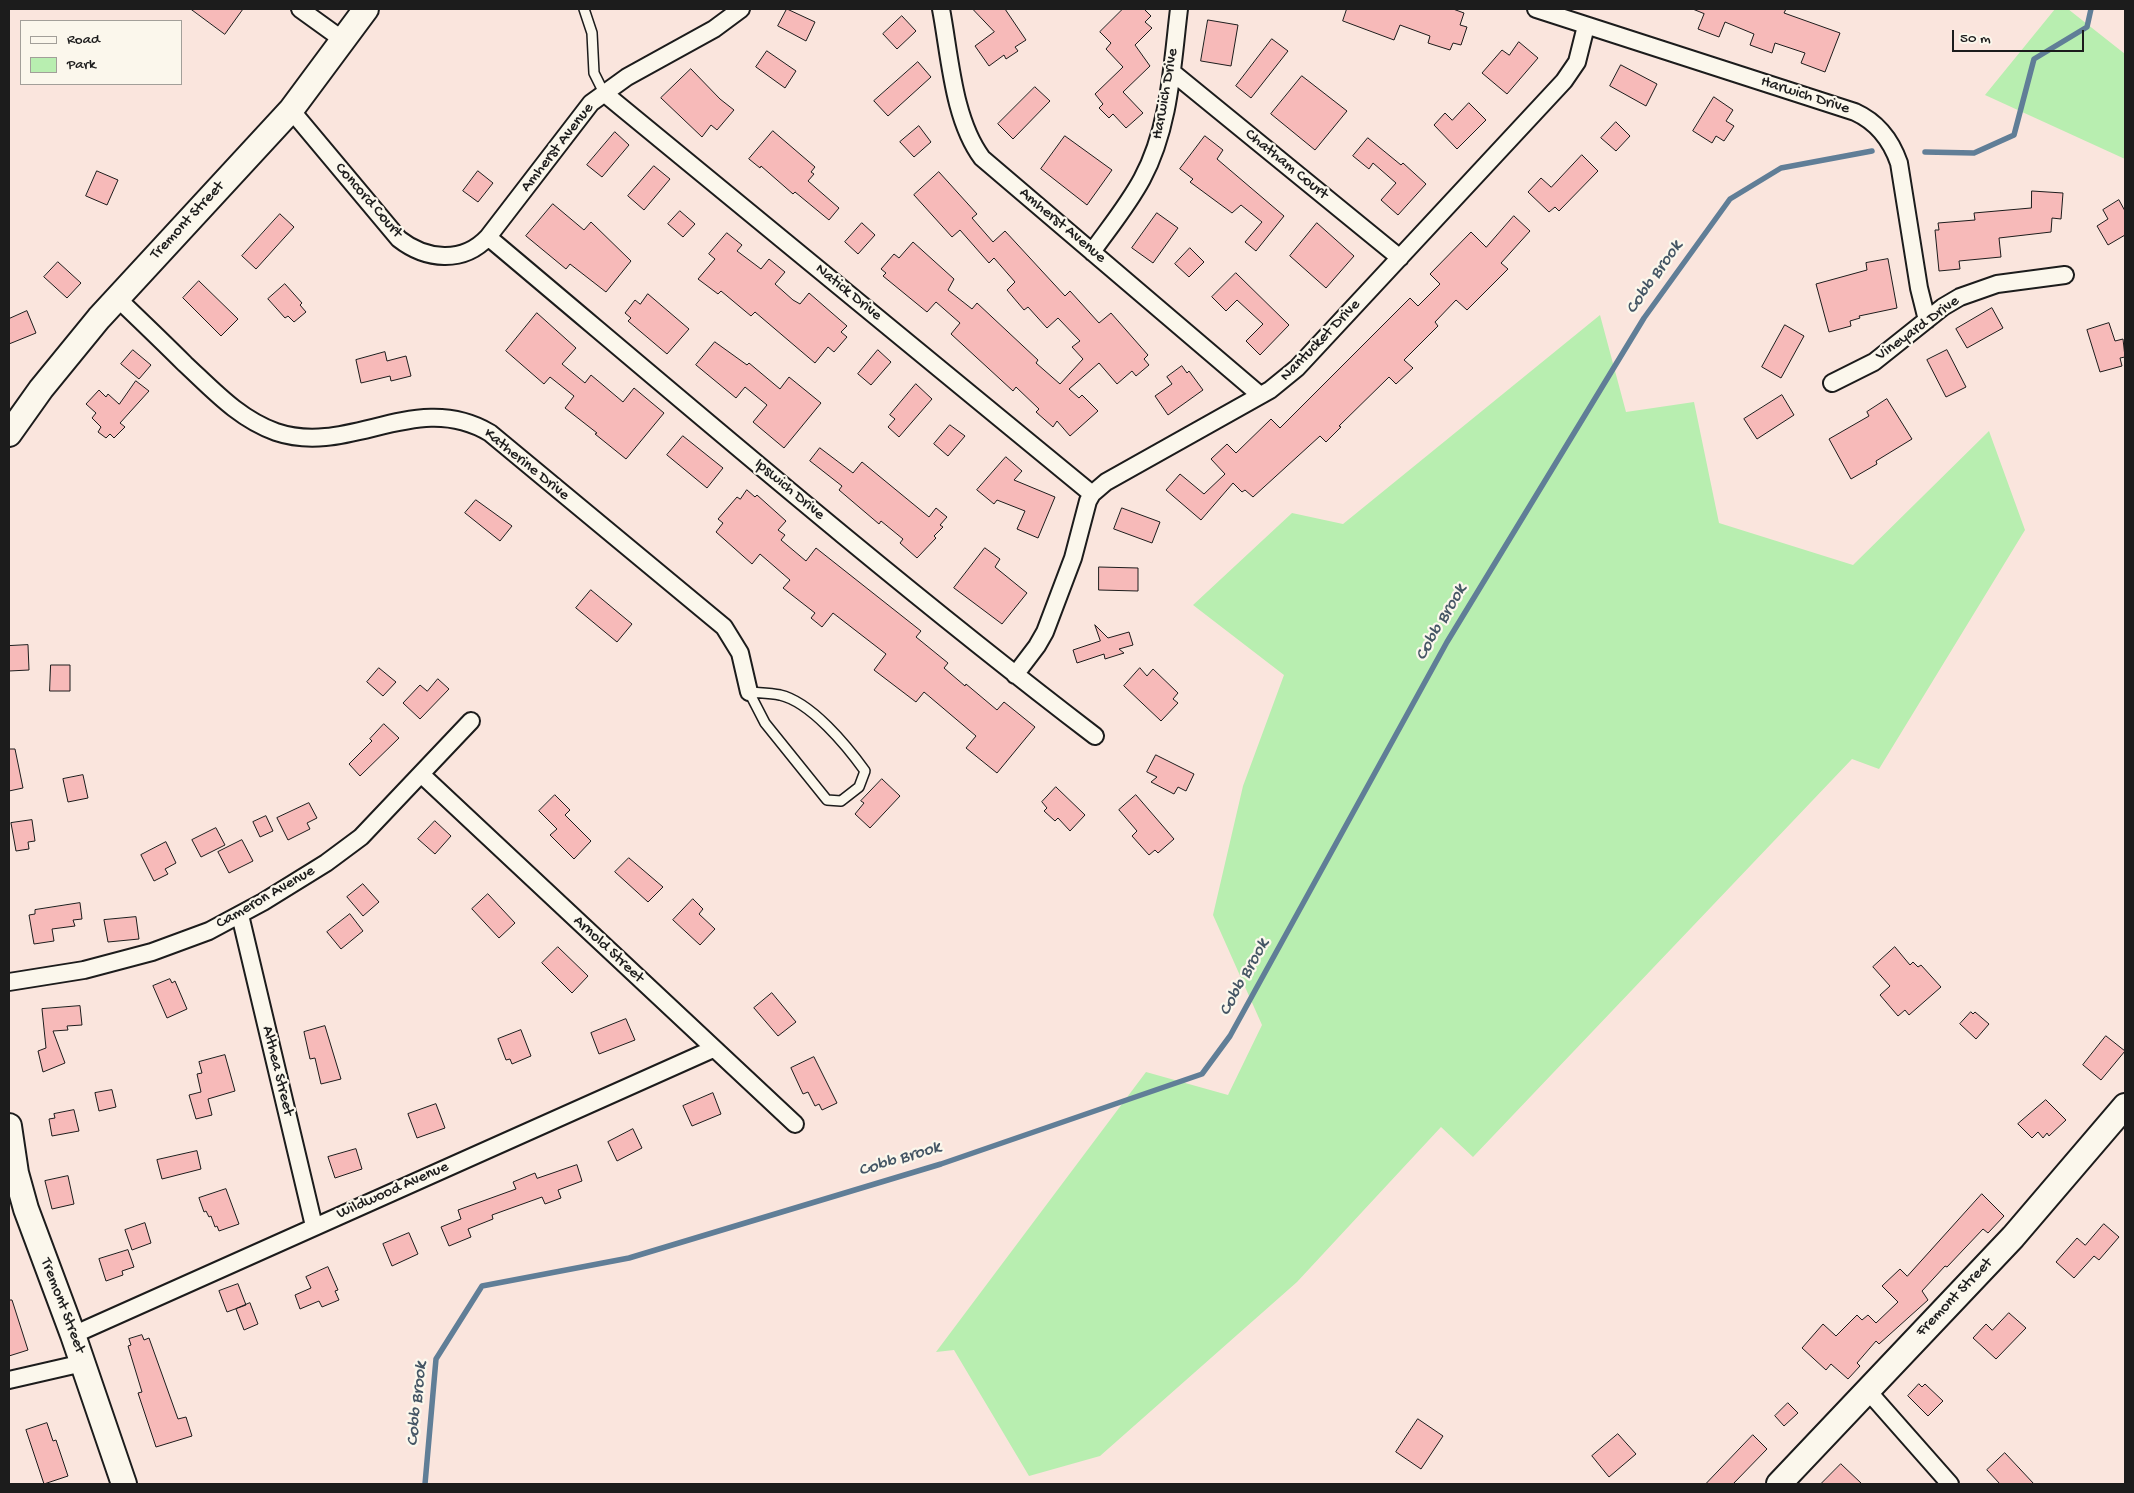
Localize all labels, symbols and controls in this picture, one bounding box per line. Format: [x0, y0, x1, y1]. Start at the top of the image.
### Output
legend [20, 20, 182, 85]
scale bar [1954, 20, 2086, 52]
text: 50 m [1960, 30, 1991, 48]
text: Road [67, 31, 100, 49]
street label: Harwich Drive [1149, 47, 1183, 141]
text: Park [67, 56, 96, 74]
street label: Harwich Drive [1758, 73, 1852, 119]
street label: Amherst Avenue [517, 100, 599, 196]
street label: Chatham Court [1240, 125, 1332, 205]
street label: Concord Court [330, 159, 406, 243]
street label: Tremont Street [147, 178, 229, 264]
street label: Amherst Avenue [1015, 184, 1109, 268]
water label: Cobb Brook [1622, 237, 1688, 319]
street label: Natick Drive [811, 260, 885, 326]
street label: Vineyard Drive [1872, 292, 1964, 366]
street label: Nantucket Drive [1277, 296, 1365, 386]
street label: Katherine Drive [479, 425, 573, 505]
street label: Ipswich Drive [750, 455, 828, 525]
water label: Cobb Brook [1411, 581, 1473, 665]
street label: Cameron Avenue [213, 862, 319, 934]
street label: Arnold Street [568, 912, 648, 988]
water label: Cobb Brook [1215, 936, 1275, 1020]
street label: Althea Street [257, 1024, 297, 1118]
water label: Cobb Brook [856, 1137, 944, 1183]
street label: Wildwood Avenue [334, 1158, 452, 1224]
street label: Fremont Street [1913, 1255, 1997, 1341]
street label: Tremont Street [35, 1256, 89, 1356]
water label: Cobb Brook [403, 1361, 433, 1447]

